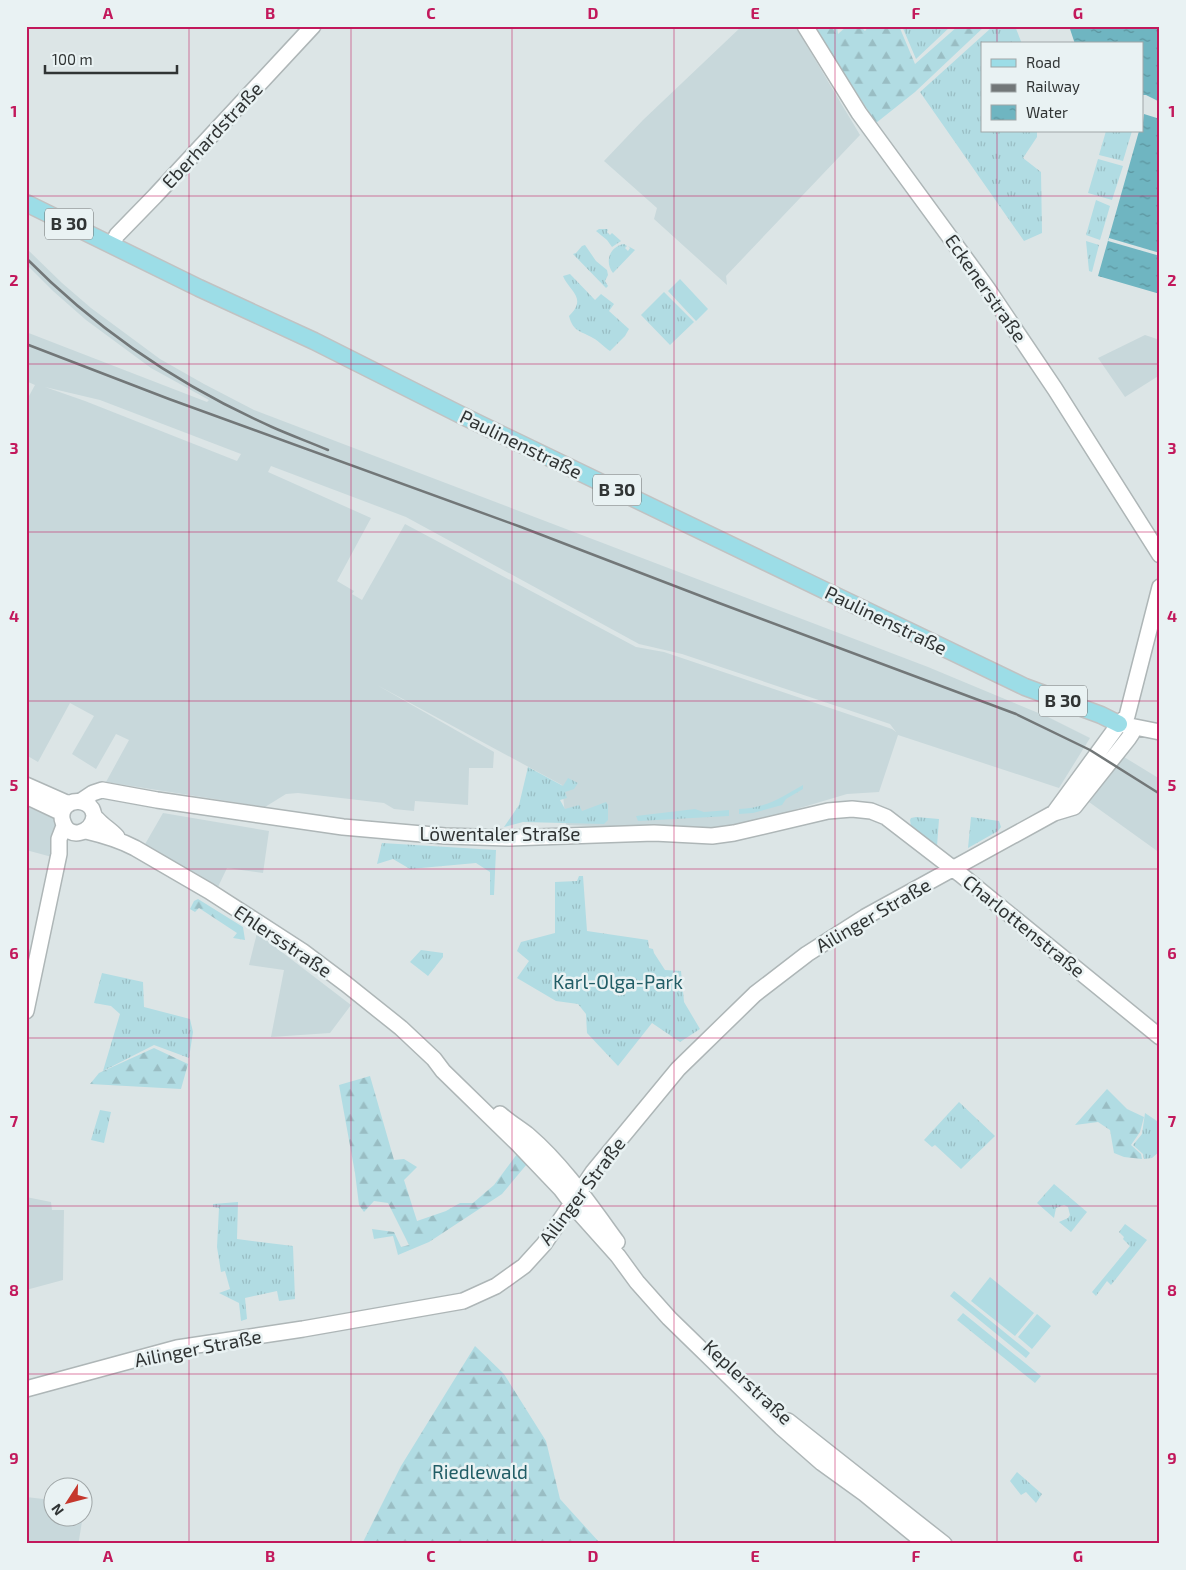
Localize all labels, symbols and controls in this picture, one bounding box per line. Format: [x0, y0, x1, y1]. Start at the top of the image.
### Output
text: A [103, 3, 114, 22]
text: B [265, 3, 275, 22]
text: C [426, 3, 436, 22]
text: D [588, 3, 599, 22]
text: E [750, 3, 760, 22]
text: F [912, 3, 921, 22]
text: G [1073, 3, 1083, 22]
scale bar [45, 42, 178, 74]
legend [981, 42, 1144, 132]
text: 100 m [52, 50, 93, 68]
text: Road [1026, 53, 1061, 71]
street label: Eberhardstraße [156, 77, 267, 193]
text: Railway [1026, 77, 1080, 95]
text: 1 [11, 101, 17, 120]
text: 1 [1169, 101, 1175, 120]
text: Water [1026, 103, 1068, 121]
road number: B 30 [45, 208, 93, 240]
street label: Eckenerstraße [941, 229, 1032, 346]
text: 2 [9, 270, 19, 289]
text: 2 [1167, 270, 1177, 289]
street label: Paulinenstraße [456, 404, 586, 483]
text: 3 [9, 438, 19, 457]
text: 3 [1167, 438, 1177, 457]
road number: B 30 [593, 474, 641, 506]
street label: Paulinenstraße [821, 580, 951, 659]
text: 4 [9, 606, 19, 625]
text: 4 [1167, 606, 1177, 625]
road number: B 30 [1039, 686, 1087, 716]
text: 5 [10, 775, 19, 794]
text: 5 [1168, 775, 1177, 794]
street label: Löwentaler Straße [419, 822, 581, 845]
street label: Charlottenstraße [959, 869, 1090, 982]
street label: Ailinger Straße [811, 872, 934, 957]
street label: Ehlersstraße [230, 900, 336, 982]
text: 6 [9, 943, 19, 962]
text: 6 [1167, 943, 1177, 962]
park label: Karl-Olga-Park [553, 970, 683, 993]
text: 7 [10, 1111, 19, 1130]
text: 7 [1168, 1111, 1177, 1130]
street label: Ailinger Straße [534, 1132, 630, 1249]
text: 8 [9, 1280, 19, 1299]
text: 8 [1167, 1280, 1177, 1299]
street label: Ailinger Straße [132, 1324, 263, 1371]
street label: Keplerstraße [699, 1334, 798, 1429]
text: 9 [9, 1448, 19, 1467]
text: 9 [1167, 1448, 1177, 1467]
park label: Riedlewald [432, 1460, 528, 1483]
north arrow [42, 1478, 92, 1528]
text: N [47, 1501, 67, 1519]
text: A [103, 1546, 114, 1565]
text: B [265, 1546, 275, 1565]
text: C [426, 1546, 436, 1565]
text: D [588, 1546, 599, 1565]
text: E [750, 1546, 760, 1565]
text: F [912, 1546, 921, 1565]
text: G [1073, 1546, 1083, 1565]

